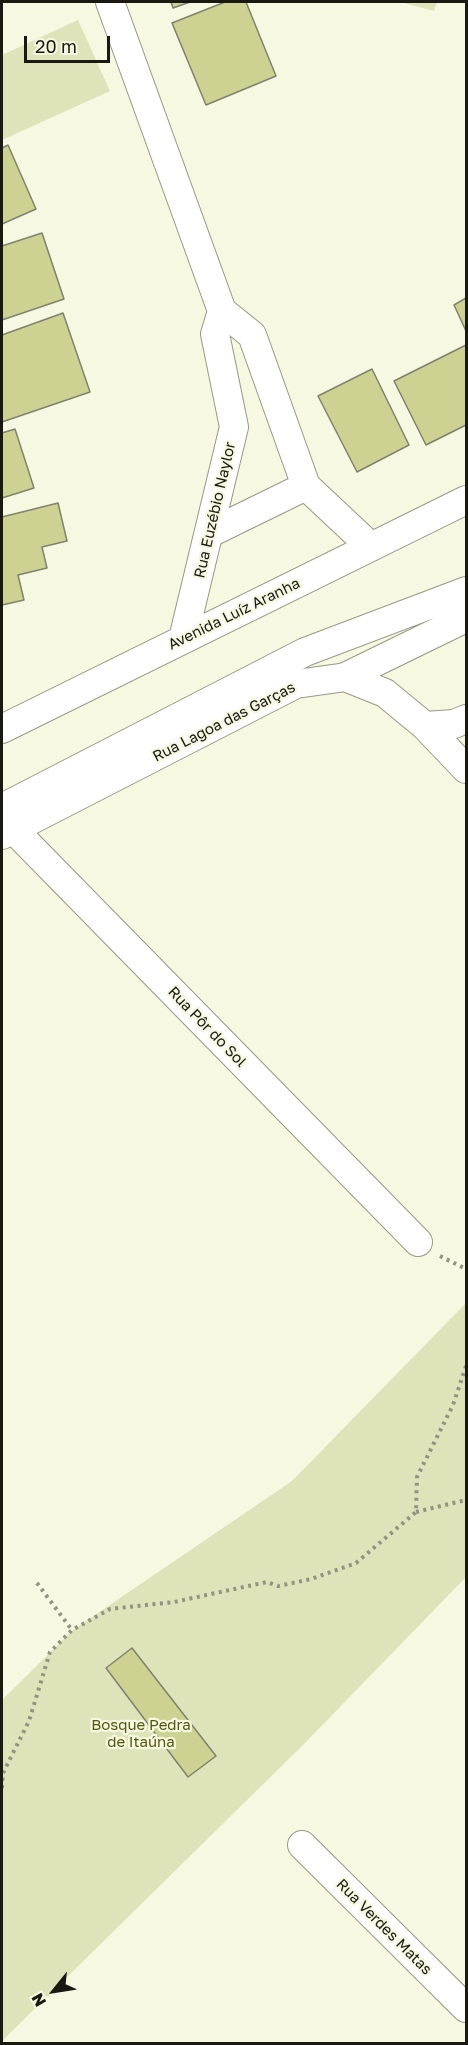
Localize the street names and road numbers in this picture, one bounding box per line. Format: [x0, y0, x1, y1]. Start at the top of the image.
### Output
street label: Rua Euzébio Naylor [191, 440, 239, 580]
street label: Avenida Luíz Aranha [165, 574, 303, 654]
street label: Rua Lagoa das Garças [150, 678, 298, 766]
street label: Rua Pôr do Sol [164, 983, 250, 1071]
street label: Rua Verdes Matas [332, 1875, 436, 1979]

